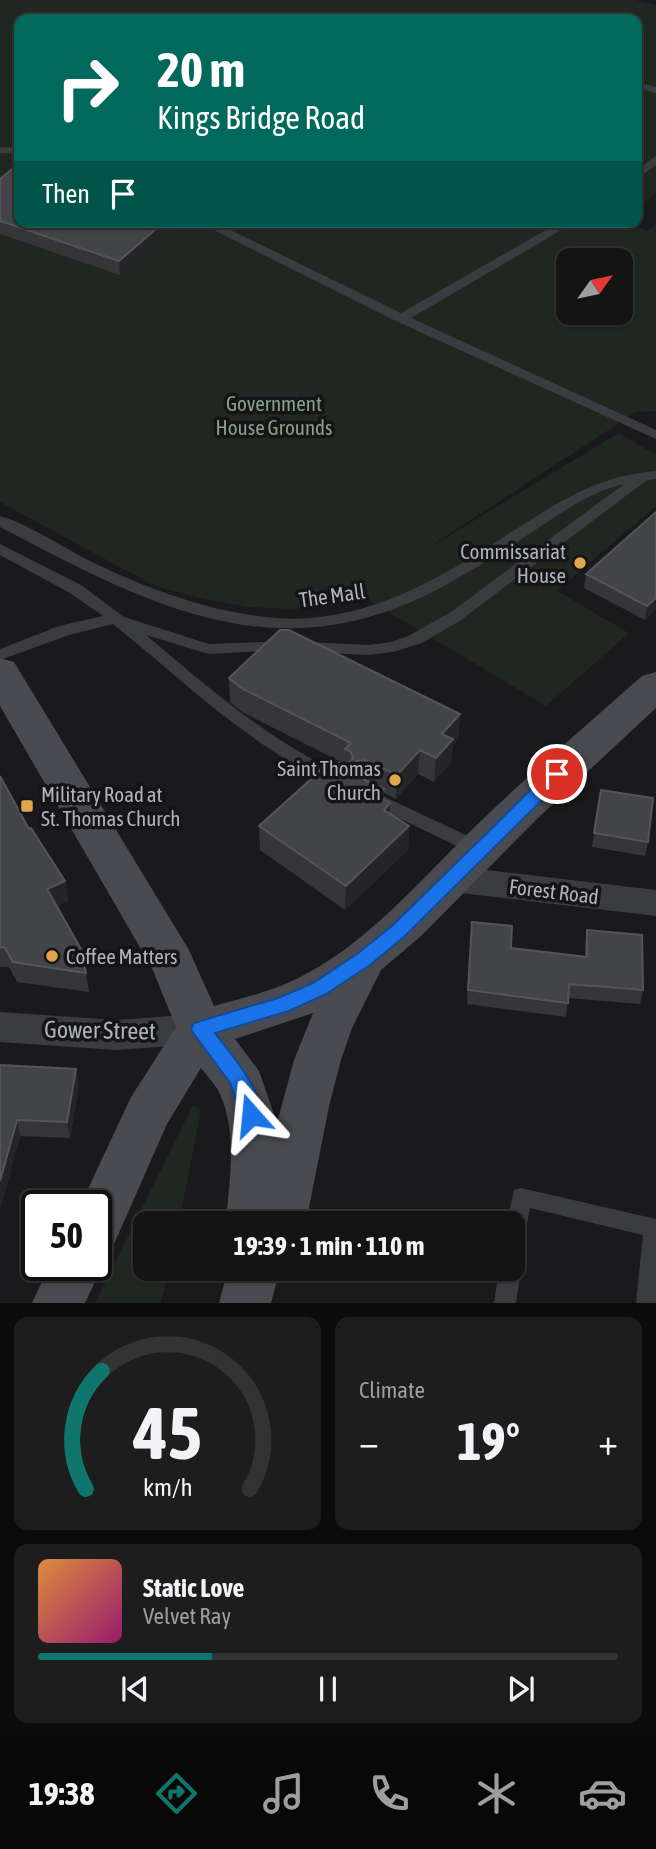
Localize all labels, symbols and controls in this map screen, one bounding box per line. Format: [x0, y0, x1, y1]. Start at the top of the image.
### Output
text: 20 m [157, 41, 245, 97]
icon: right [42, 42, 133, 133]
text: Kings Bridge Road [157, 99, 365, 136]
icon: arrive [104, 175, 142, 213]
text: Then [42, 179, 90, 209]
north arrow [556, 248, 634, 326]
map controls [556, 248, 633, 325]
park label: Government House Grounds [216, 391, 332, 439]
place label: Commissariat House [460, 539, 566, 587]
marker: Commissariat House [572, 555, 588, 571]
street label: The Mall [297, 578, 367, 612]
pin [527, 744, 587, 804]
icon: arrive [538, 755, 576, 793]
place label: Saint Thomas Church [277, 756, 381, 804]
marker: Saint Thomas Church [387, 772, 403, 788]
place label: Military Road at St. Thomas Church [41, 782, 180, 830]
marker: Military Road at St. Thomas Church [19, 798, 35, 814]
street label: Forest Road [508, 874, 600, 908]
place label: Coffee Matters [66, 944, 177, 968]
marker: Coffee Matters [44, 948, 60, 964]
street label: Gower Street [44, 1016, 156, 1044]
position arrow [214, 1078, 288, 1152]
speed limit sign: 50 [21, 1190, 112, 1281]
text: 19:39 · 1 min · 110 m [234, 1231, 424, 1261]
text: Climate [359, 1377, 425, 1403]
text: 45 [132, 1392, 202, 1475]
text: 19° [457, 1411, 520, 1471]
text: − [359, 1420, 379, 1463]
text: + [598, 1420, 618, 1463]
text: km/h [143, 1473, 192, 1501]
text: Static Love [143, 1573, 244, 1603]
text: Velvet Ray [143, 1603, 231, 1629]
icon: previous [116, 1670, 154, 1708]
icon: pause [309, 1670, 347, 1708]
icon: next [502, 1670, 540, 1708]
icon: directions [152, 1769, 201, 1818]
icon: music [259, 1769, 308, 1818]
icon: phone [365, 1769, 414, 1818]
icon: climate [472, 1769, 521, 1818]
icon: car [578, 1769, 627, 1818]
text: 19:38 [29, 1775, 95, 1812]

